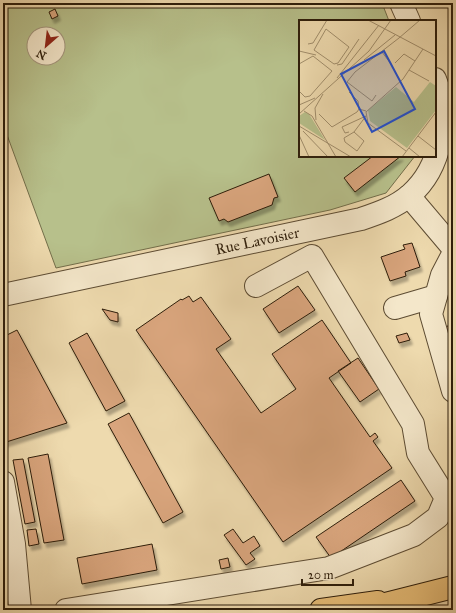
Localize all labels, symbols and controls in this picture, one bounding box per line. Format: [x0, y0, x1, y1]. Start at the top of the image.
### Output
inset map [299, 20, 436, 157]
north arrow [26, 26, 66, 66]
text: N [34, 46, 49, 62]
street label: Rue Lavoisier [214, 223, 301, 259]
scale bar [302, 561, 353, 587]
text: 20 m [308, 568, 334, 582]

